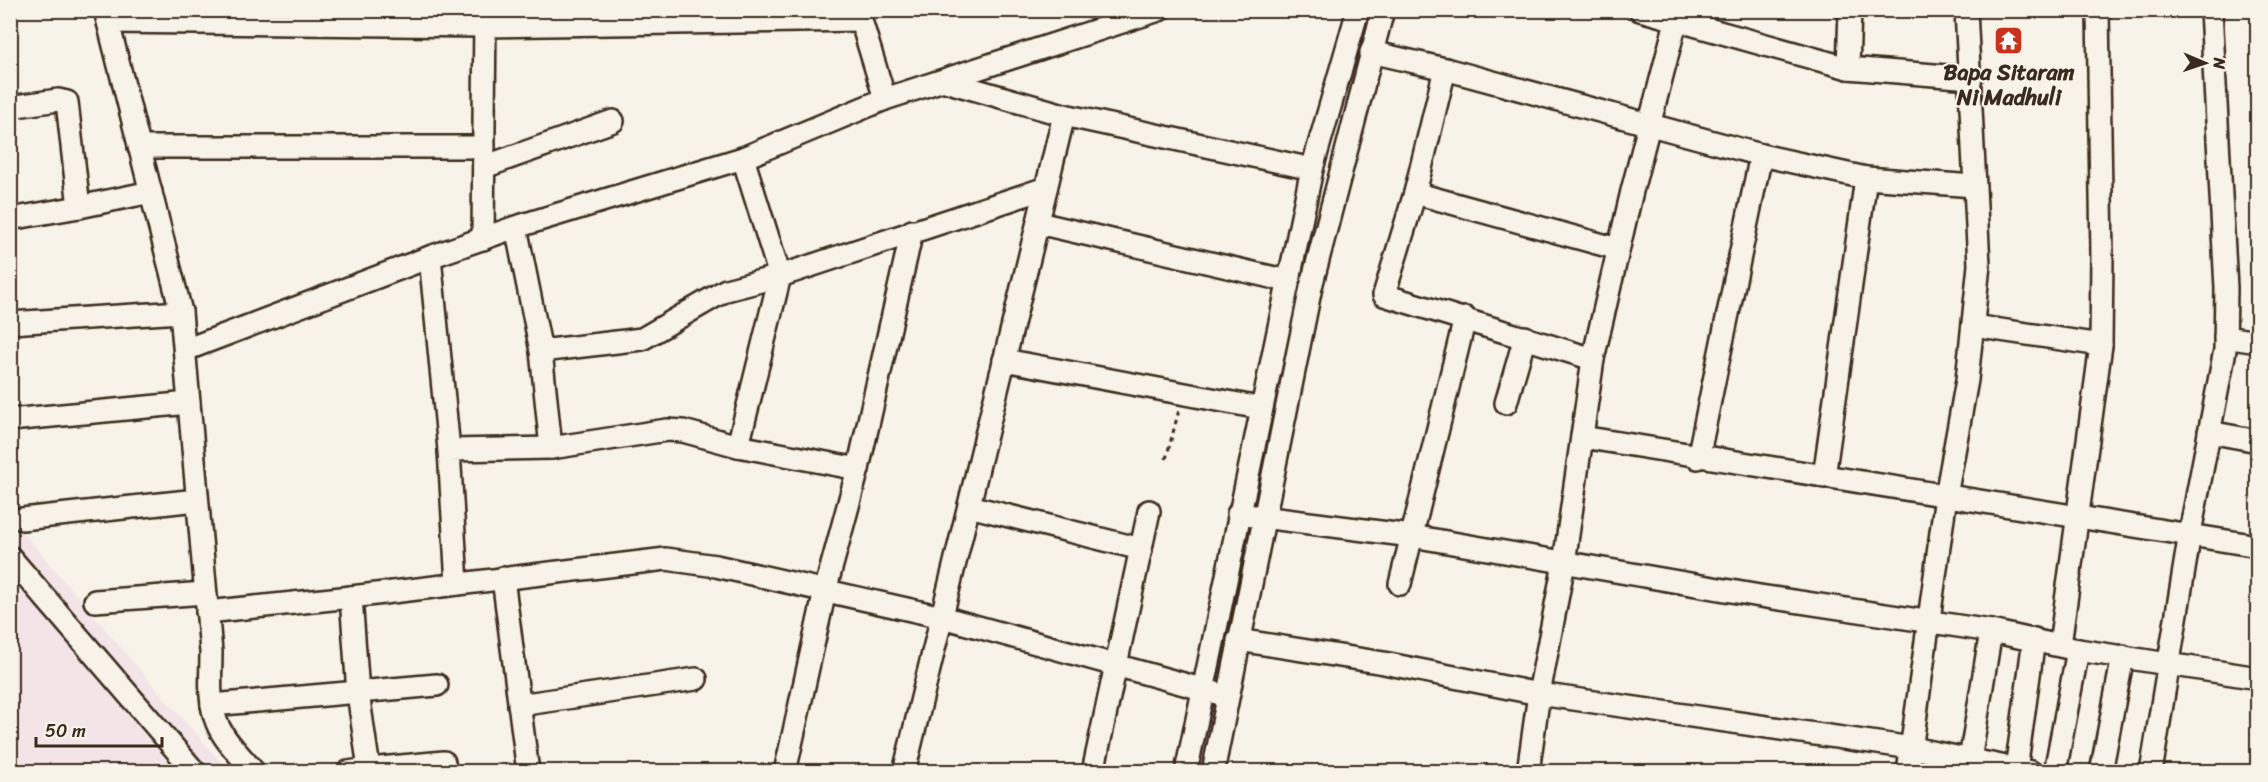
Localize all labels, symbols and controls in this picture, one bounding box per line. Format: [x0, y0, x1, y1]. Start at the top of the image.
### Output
temple icon: Bapa Sitaram Ni Madhuli [1993, 24, 2025, 56]
north arrow [2175, 33, 2235, 93]
place label: Bapa Sitaram Ni Madhuli [1944, 53, 2075, 117]
text: N [2205, 56, 2234, 70]
scale bar [36, 710, 162, 748]
text: 50 m [45, 715, 86, 747]

